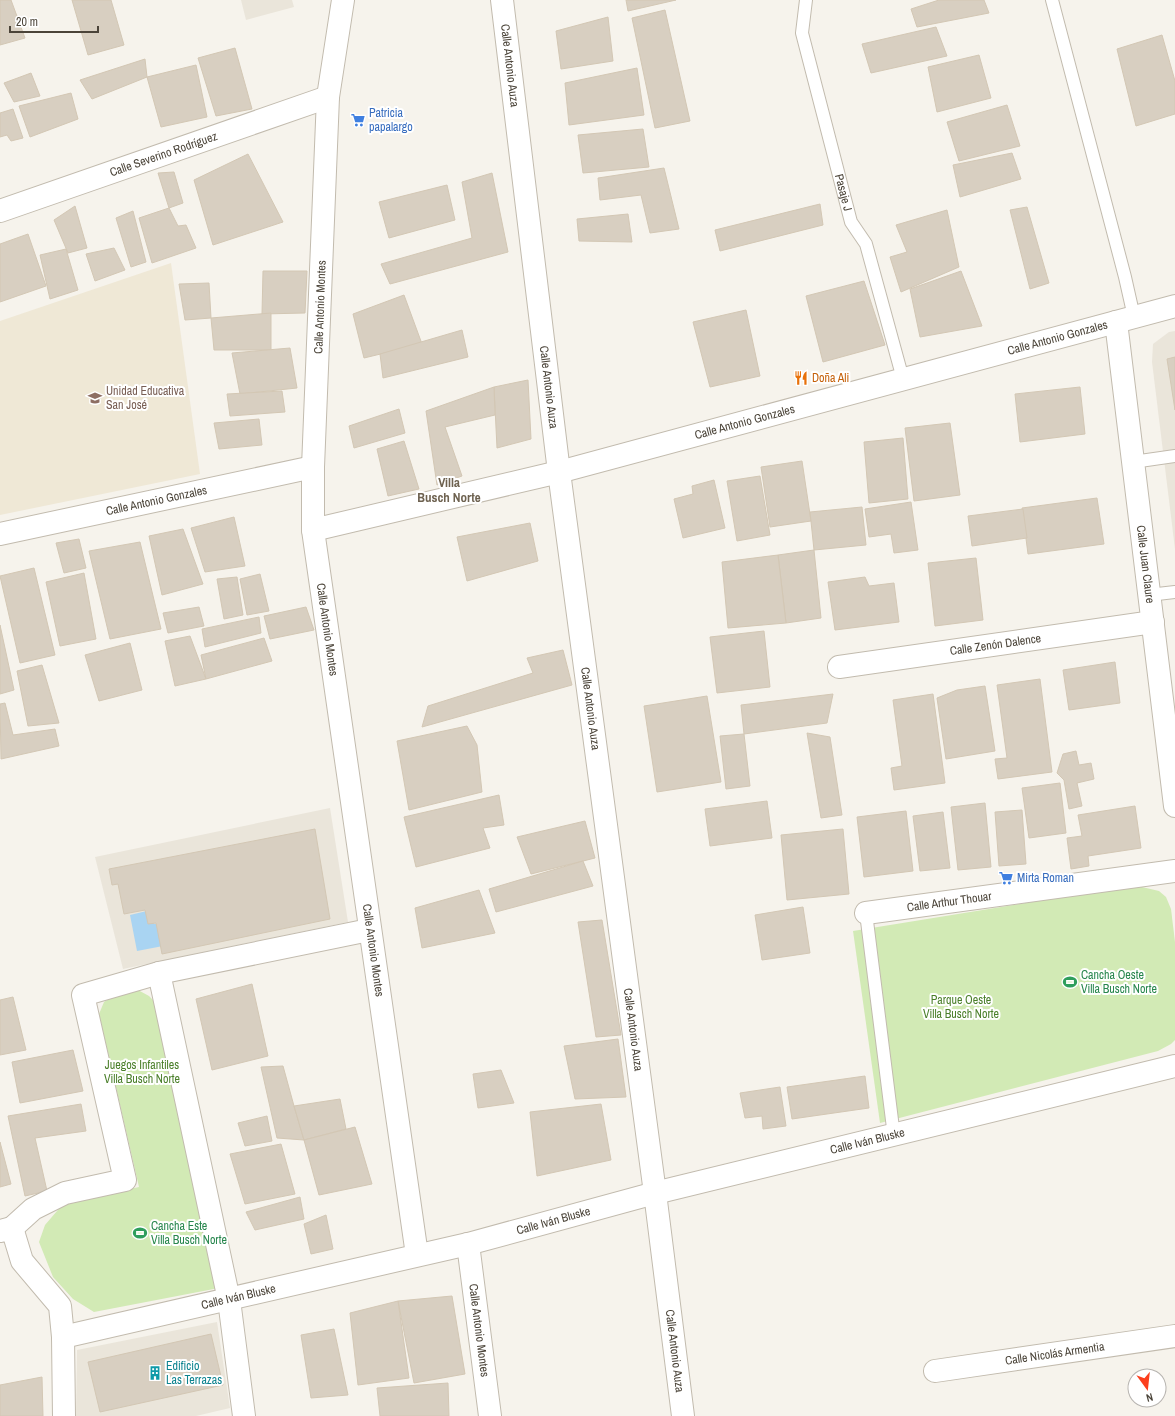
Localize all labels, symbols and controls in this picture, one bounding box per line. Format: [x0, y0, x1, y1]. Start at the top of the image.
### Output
scale bar [10, 8, 98, 34]
text: 20 m [16, 14, 38, 30]
street label: Calle Antonio Auza [497, 23, 523, 108]
place label: Patricia papalargo [369, 105, 413, 135]
supermarket icon: Patricia papalargo [350, 112, 366, 128]
street label: Calle Severino Rodríguez [107, 128, 219, 180]
street label: Pasaje J [831, 172, 856, 213]
street label: Calle Antonio Montes [310, 260, 330, 354]
street label: Calle Antonio Gonzales [1006, 317, 1109, 359]
street label: Calle Antonio Auza [536, 345, 562, 430]
restaurant icon: Doña Ali [793, 370, 809, 386]
place label: Doña Ali [812, 370, 849, 386]
place label: Unidad Educativa San José [106, 383, 185, 413]
school or university icon: Unidad Educativa San José [87, 390, 103, 406]
street label: Calle Antonio Gonzales [693, 401, 797, 443]
district label: Villa Busch Norte [417, 474, 481, 506]
street label: Calle Antonio Gonzales [104, 482, 209, 519]
street label: Calle Juan Claure [1133, 524, 1158, 604]
street label: Calle Antonio Montes [313, 582, 342, 677]
street label: Calle Zenón Dalence [949, 630, 1042, 659]
street label: Calle Antonio Auza [577, 666, 604, 751]
supermarket icon: Mirta Roman [998, 870, 1014, 886]
place label: Mirta Roman [1017, 870, 1074, 886]
street label: Calle Arthur Thouar [906, 888, 993, 915]
street label: Calle Antonio Montes [359, 903, 388, 998]
place label: Cancha Oeste Villa Busch Norte [1081, 967, 1157, 997]
sports icon: Cancha Oeste Villa Busch Norte [1062, 974, 1078, 990]
street label: Calle Antonio Auza [620, 987, 647, 1073]
park label: Parque Oeste Villa Busch Norte [923, 992, 999, 1022]
park label: Juegos Infantiles Villa Busch Norte [104, 1057, 180, 1087]
street label: Calle Iván Bluske [828, 1124, 906, 1158]
street label: Calle Iván Bluske [514, 1203, 592, 1238]
place label: Cancha Este Villa Busch Norte [151, 1218, 227, 1248]
sports icon: Cancha Este Villa Busch Norte [132, 1225, 148, 1241]
street label: Calle Iván Bluske [200, 1280, 277, 1313]
street label: Calle Antonio Montes [465, 1283, 493, 1378]
street label: Calle Antonio Auza [662, 1309, 688, 1394]
street label: Calle Nicolás Armentia [1004, 1338, 1106, 1369]
place label: Edificio Las Terrazas [166, 1358, 222, 1388]
building icon: Edificio Las Terrazas [147, 1365, 163, 1381]
north arrow [1127, 1368, 1167, 1408]
text: N [1145, 1390, 1155, 1405]

